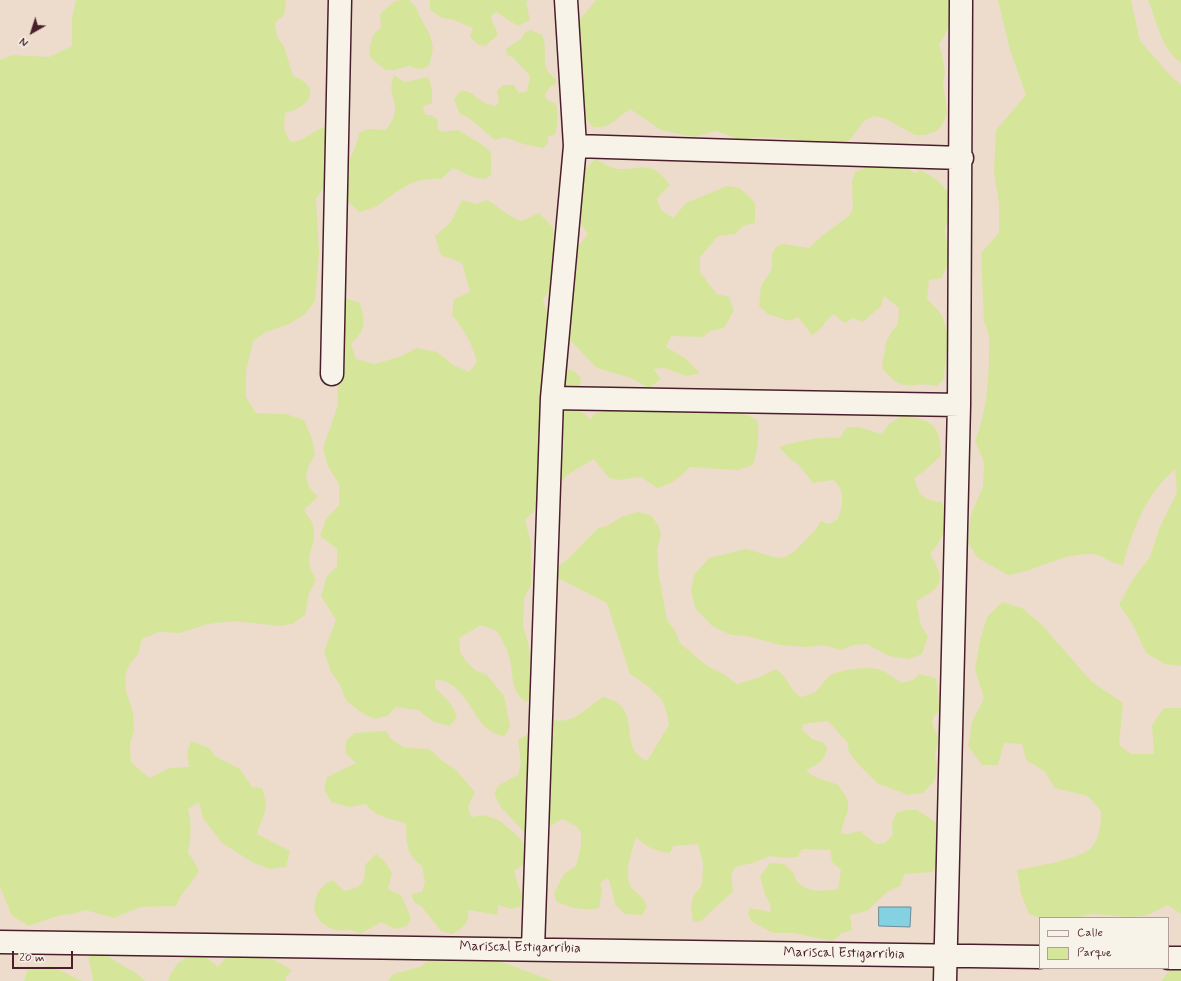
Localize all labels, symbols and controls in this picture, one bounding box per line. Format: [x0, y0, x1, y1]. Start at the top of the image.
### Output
north arrow [12, 12, 52, 52]
text: N [17, 34, 32, 49]
legend [1039, 917, 1169, 969]
text: Calle [1077, 925, 1103, 941]
street label: Mariscal Estigarribia [459, 939, 581, 957]
scale bar [14, 943, 75, 969]
street label: Mariscal Estigarribia [783, 945, 905, 963]
text: Parque [1077, 945, 1112, 961]
text: 20 m [19, 950, 45, 966]

